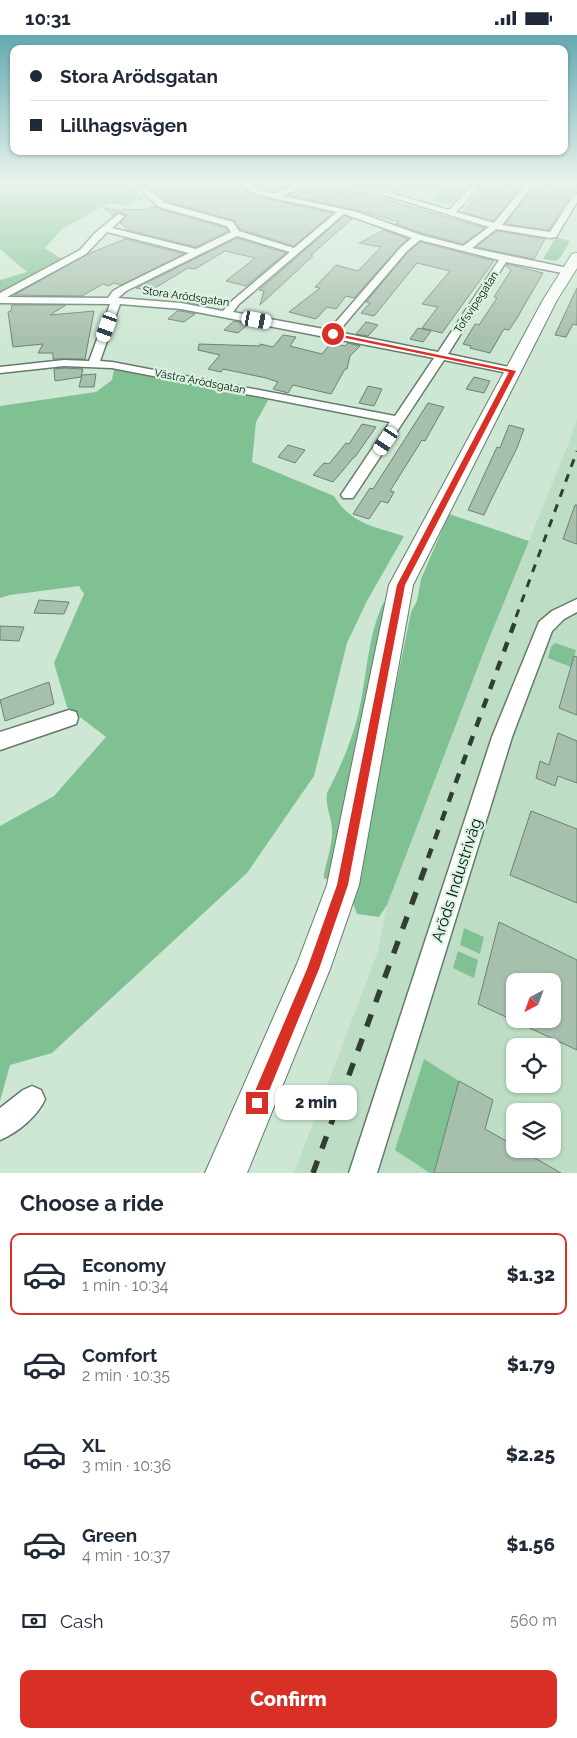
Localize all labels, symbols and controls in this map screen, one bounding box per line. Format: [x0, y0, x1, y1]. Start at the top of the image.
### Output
text: 10:31 [25, 7, 71, 29]
text: Stora Arödsgatan [60, 65, 218, 87]
text: Lillhagsvägen [60, 114, 188, 136]
street label: Tofsvipegatan [452, 269, 501, 336]
street label: Stora Arödsgatan [142, 284, 230, 309]
car [94, 310, 119, 344]
car [240, 310, 273, 330]
route start [322, 323, 344, 345]
street label: Västra Arödsgatan [153, 366, 247, 397]
car [371, 424, 400, 458]
street label: Aröds Industriväg [427, 816, 485, 945]
north arrow [506, 973, 561, 1027]
map controls [506, 973, 561, 1158]
button: locate [506, 1038, 561, 1093]
callout: 2 min [274, 1085, 357, 1121]
route end [246, 1092, 268, 1114]
text: 2 min [295, 1093, 337, 1112]
button: layers [506, 1103, 561, 1158]
text: Choose a ride [20, 1190, 164, 1216]
icon: car [22, 1252, 67, 1297]
text: Economy [82, 1254, 166, 1276]
text: $1.32 [507, 1263, 555, 1285]
text: 1 min · 10:34 [82, 1276, 169, 1295]
icon: car [22, 1342, 67, 1387]
text: Comfort [82, 1344, 157, 1366]
text: $1.79 [507, 1353, 555, 1375]
text: 2 min · 10:35 [82, 1366, 170, 1385]
icon: car [22, 1432, 67, 1477]
text: XL [82, 1434, 105, 1456]
text: $2.25 [506, 1443, 555, 1465]
text: 3 min · 10:36 [82, 1456, 171, 1475]
icon: car [22, 1522, 67, 1567]
text: Green [82, 1524, 137, 1546]
text: $1.56 [506, 1533, 555, 1555]
text: 4 min · 10:37 [82, 1546, 170, 1565]
icon: cash [20, 1607, 48, 1635]
text: Cash [60, 1610, 104, 1632]
text: 560 m [510, 1611, 557, 1630]
button: Confirm [20, 1670, 557, 1728]

